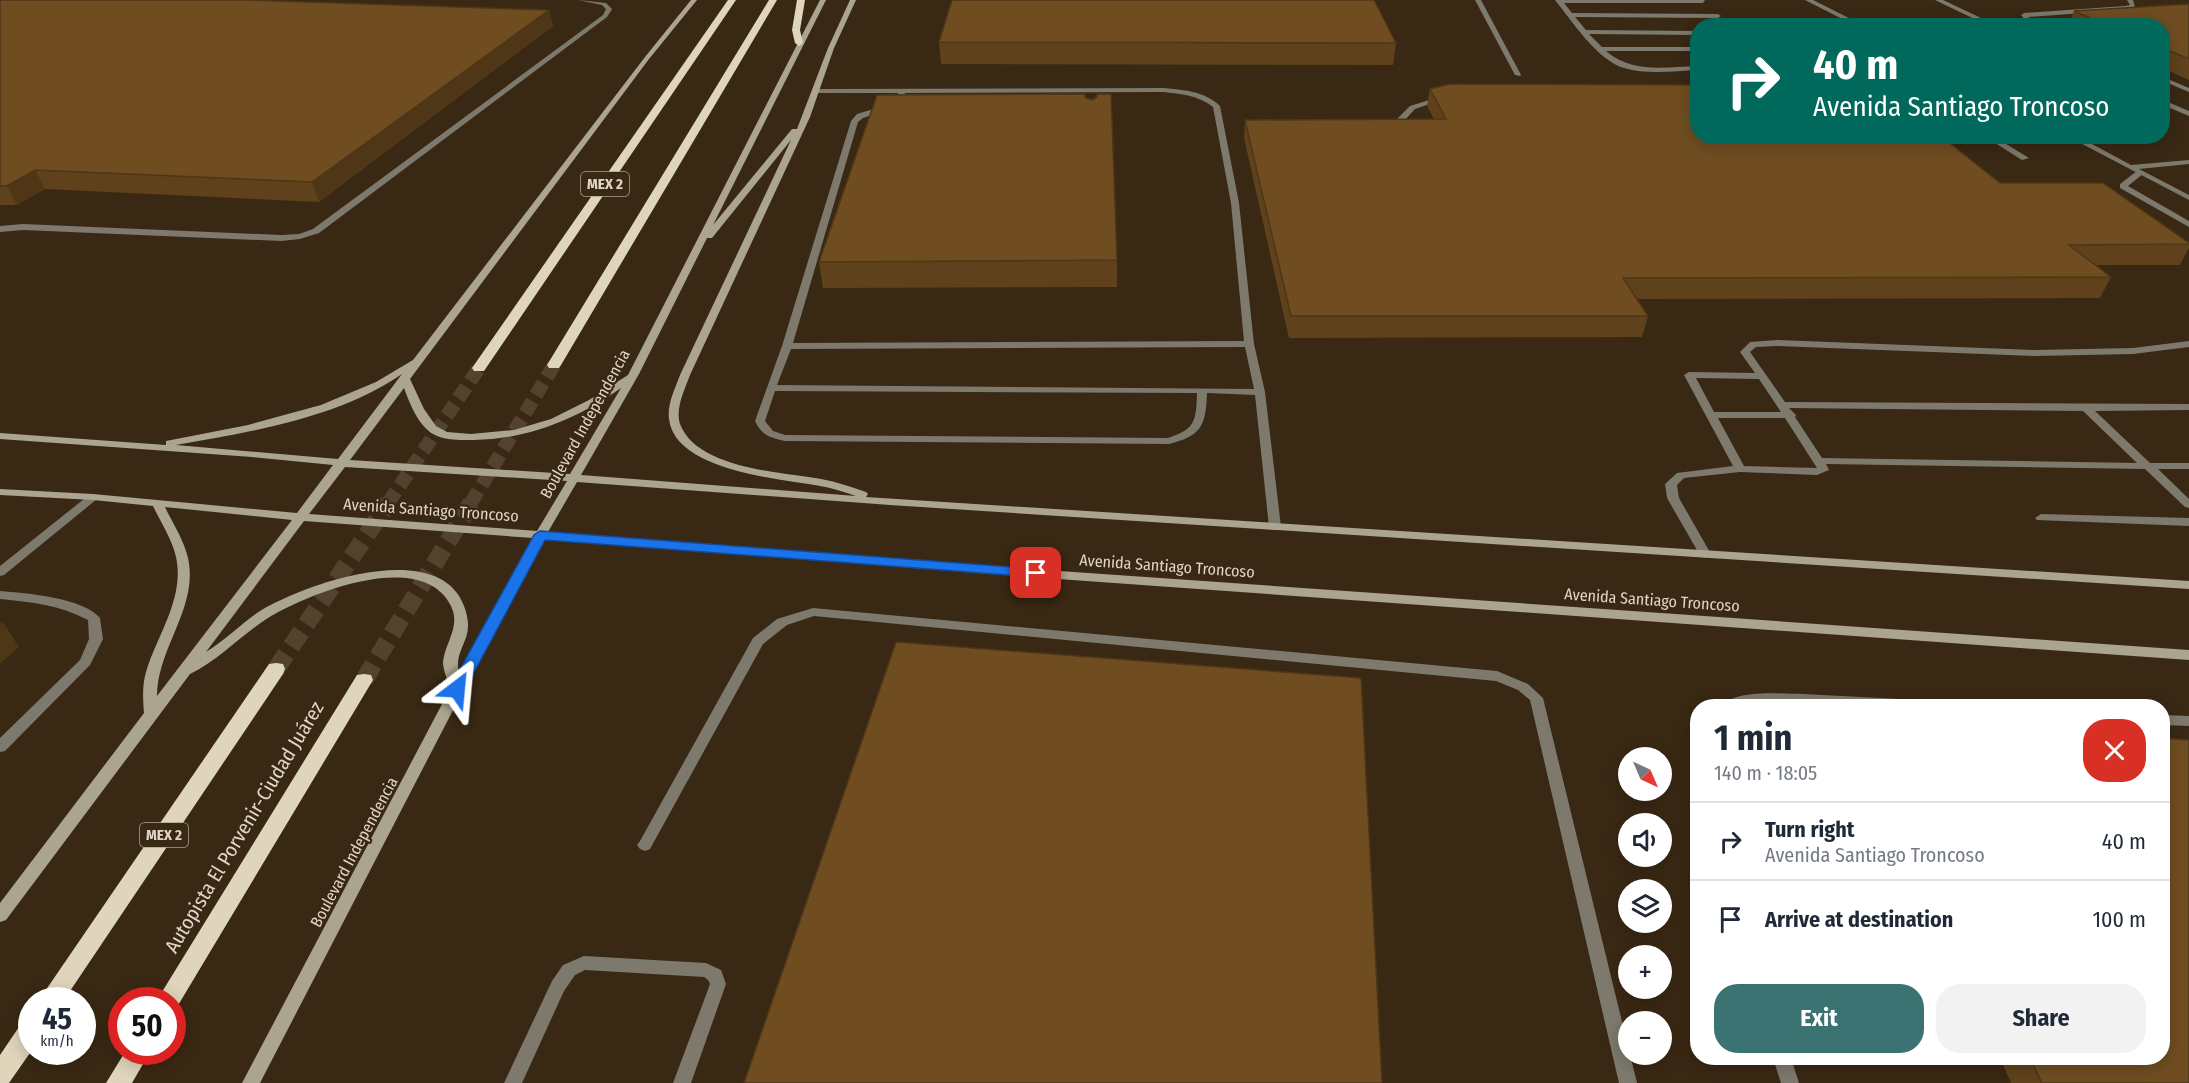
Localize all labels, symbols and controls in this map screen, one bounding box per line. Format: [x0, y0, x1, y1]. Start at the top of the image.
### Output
text: 40 m [1813, 40, 1898, 90]
icon: right [1714, 42, 1792, 120]
text: Avenida Santiago Troncoso [1813, 91, 2110, 123]
road number: MEX 2 [581, 172, 629, 196]
street label: Boulevard Independencia [536, 346, 634, 502]
street label: Avenida Santiago Troncoso [343, 494, 519, 526]
pin [1010, 547, 1061, 598]
street label: Avenida Santiago Troncoso [1079, 550, 1255, 582]
icon: arrive [1019, 556, 1052, 589]
street label: Avenida Santiago Troncoso [1564, 584, 1740, 616]
position arrow [425, 657, 489, 721]
street label: Autopista El Porvenir-Ciudad Juárez [159, 697, 329, 957]
text: 1 min [1714, 716, 1792, 760]
button: close [2083, 719, 2146, 782]
north arrow [1618, 747, 1672, 801]
map controls [1618, 747, 1672, 1065]
text: 140 m · 18:05 [1714, 761, 1817, 785]
street label: Boulevard Independencia [306, 774, 402, 930]
button: sound [1618, 813, 1672, 867]
text: Turn right [1765, 816, 1854, 843]
road number: MEX 2 [140, 823, 188, 847]
icon: right [1714, 825, 1747, 858]
text: 40 m [2102, 828, 2146, 855]
text: Avenida Santiago Troncoso [1765, 843, 1985, 867]
button: layers [1618, 879, 1672, 933]
icon: arrive [1714, 903, 1747, 936]
text: Arrive at destination [1765, 906, 1953, 933]
text: 100 m [2092, 906, 2146, 933]
button: + [1618, 945, 1672, 999]
button: Exit [1714, 984, 1924, 1053]
button: Share [1936, 984, 2146, 1053]
speed limit sign: 50 [108, 987, 186, 1065]
text: 45 [42, 1001, 72, 1037]
button: − [1618, 1011, 1672, 1065]
text: km/h [40, 1032, 74, 1050]

